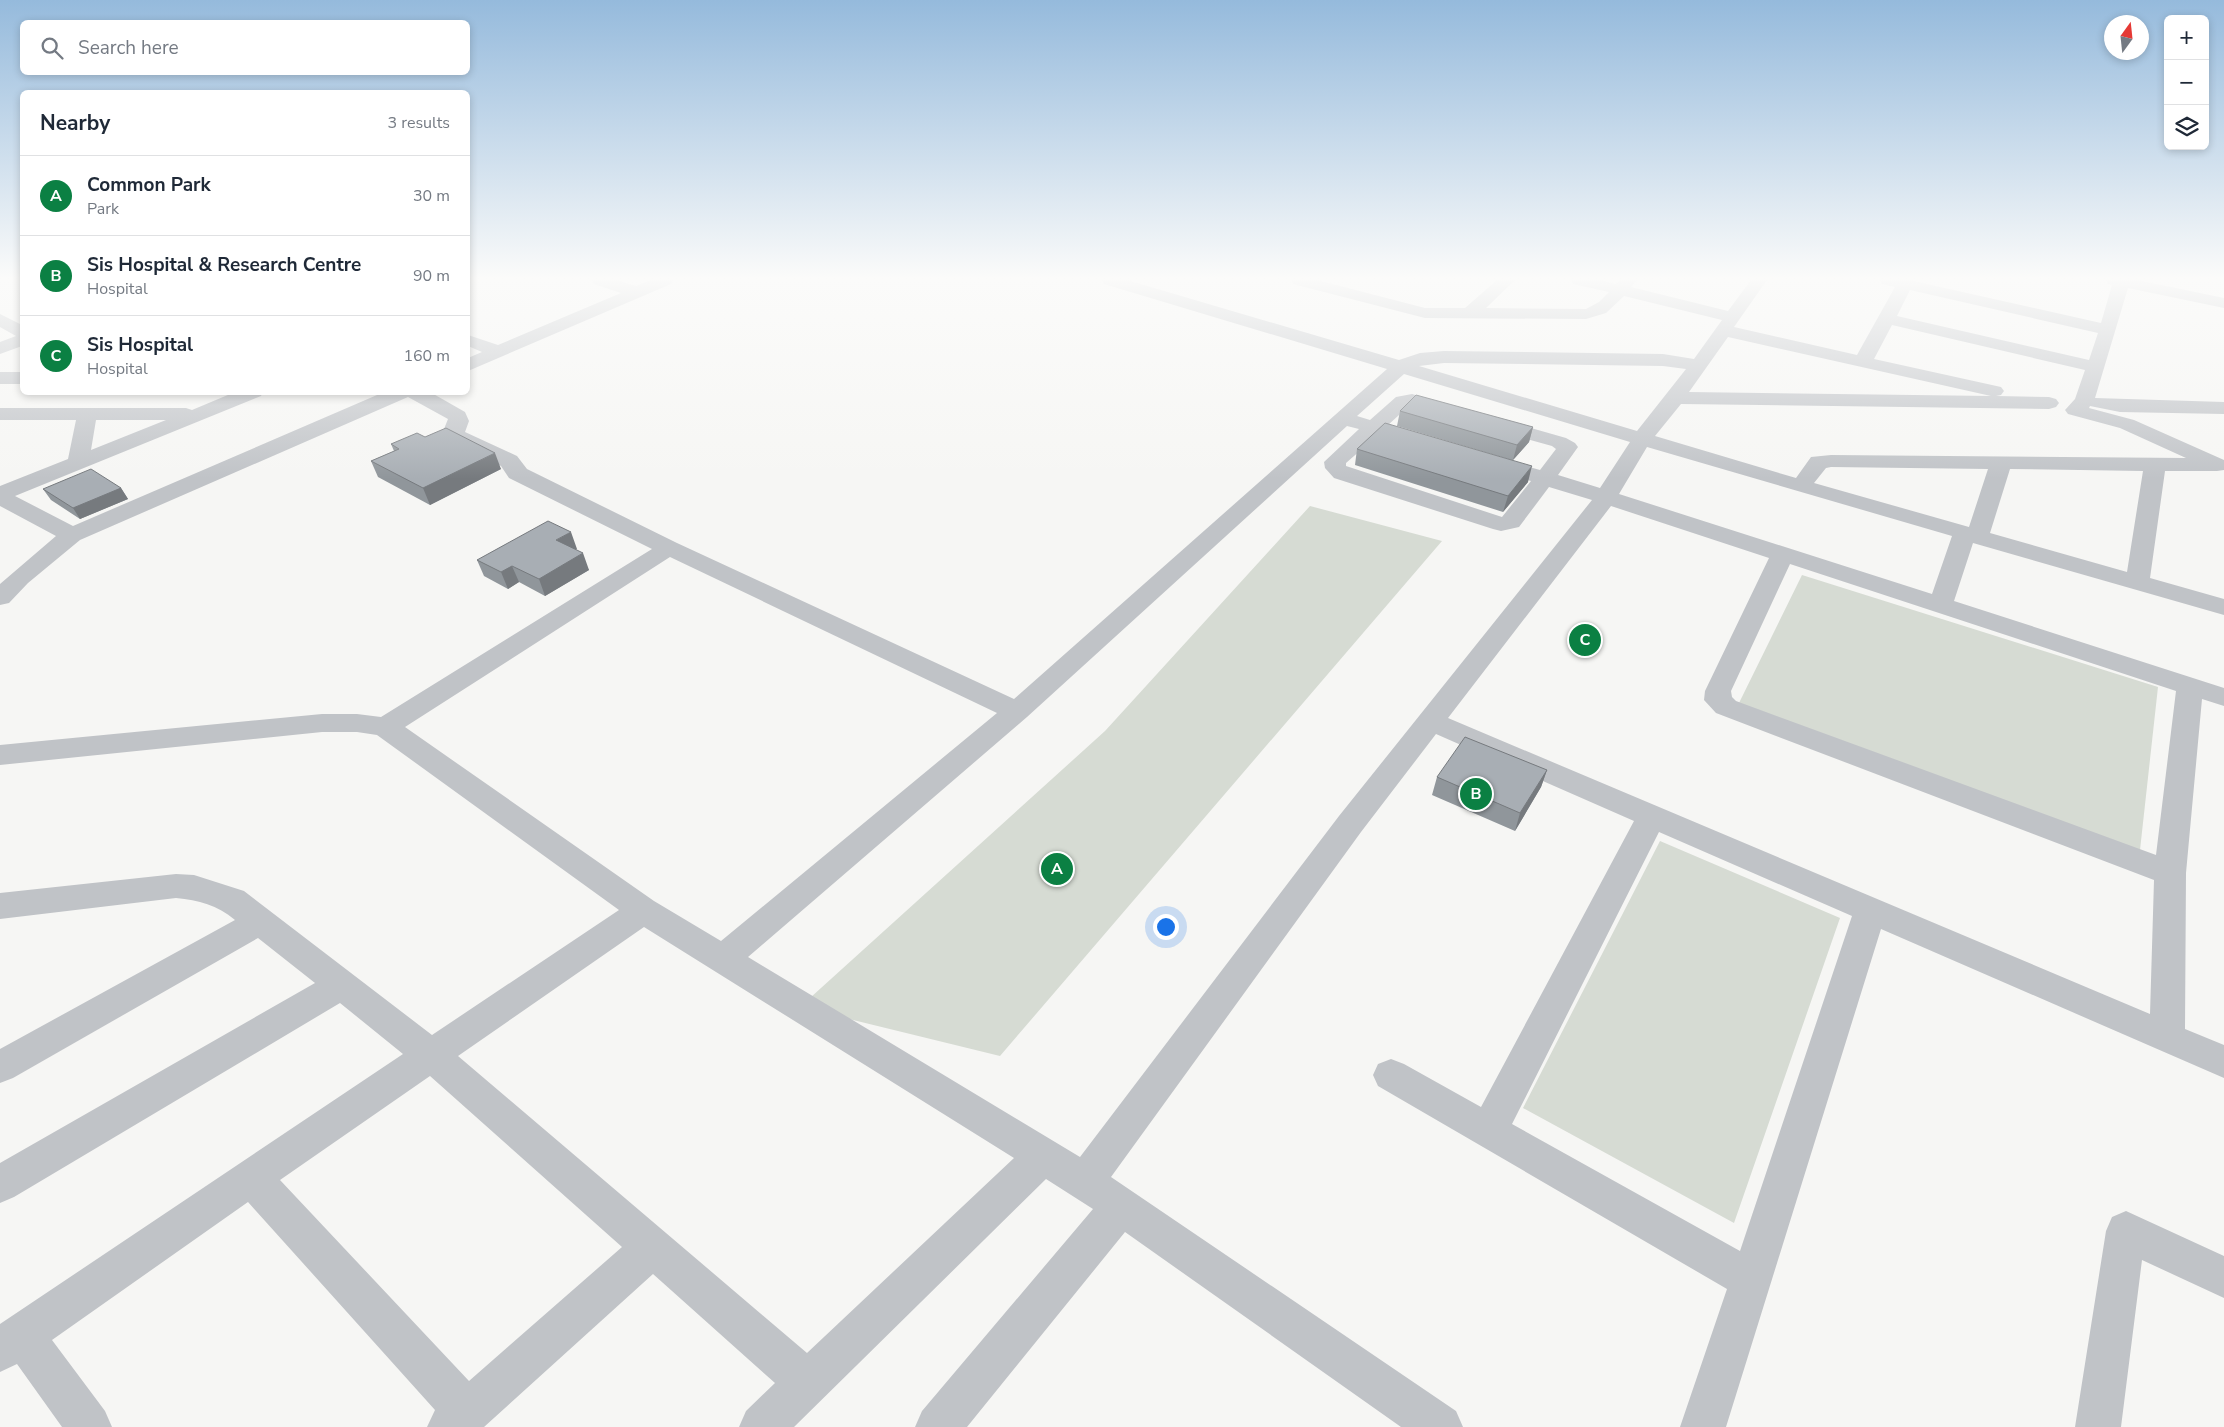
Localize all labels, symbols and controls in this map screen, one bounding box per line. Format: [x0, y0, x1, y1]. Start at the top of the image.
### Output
north arrow [2104, 15, 2149, 60]
map controls [2164, 15, 2209, 150]
button: + [2164, 15, 2209, 60]
search box [20, 20, 470, 75]
icon: search [38, 34, 66, 62]
text: Search here [78, 35, 179, 61]
button: − [2164, 60, 2209, 105]
button: layers [2164, 105, 2209, 150]
text: Nearby [40, 109, 110, 137]
text: 3 results [388, 112, 450, 134]
text: Common Park [87, 172, 211, 198]
text: A [50, 185, 62, 207]
text: 30 m [413, 185, 450, 207]
text: Park [87, 198, 119, 220]
text: Sis Hospital & Research Centre [87, 252, 361, 278]
text: B [50, 265, 62, 287]
text: 90 m [413, 265, 450, 287]
text: Hospital [87, 278, 148, 300]
text: Sis Hospital [87, 332, 193, 358]
text: C [51, 345, 61, 367]
text: 160 m [403, 345, 450, 367]
text: Hospital [87, 358, 148, 380]
pin: C [1569, 621, 1601, 659]
pin: B [1460, 775, 1492, 813]
pin: A [1041, 850, 1073, 888]
your location [1153, 914, 1179, 940]

